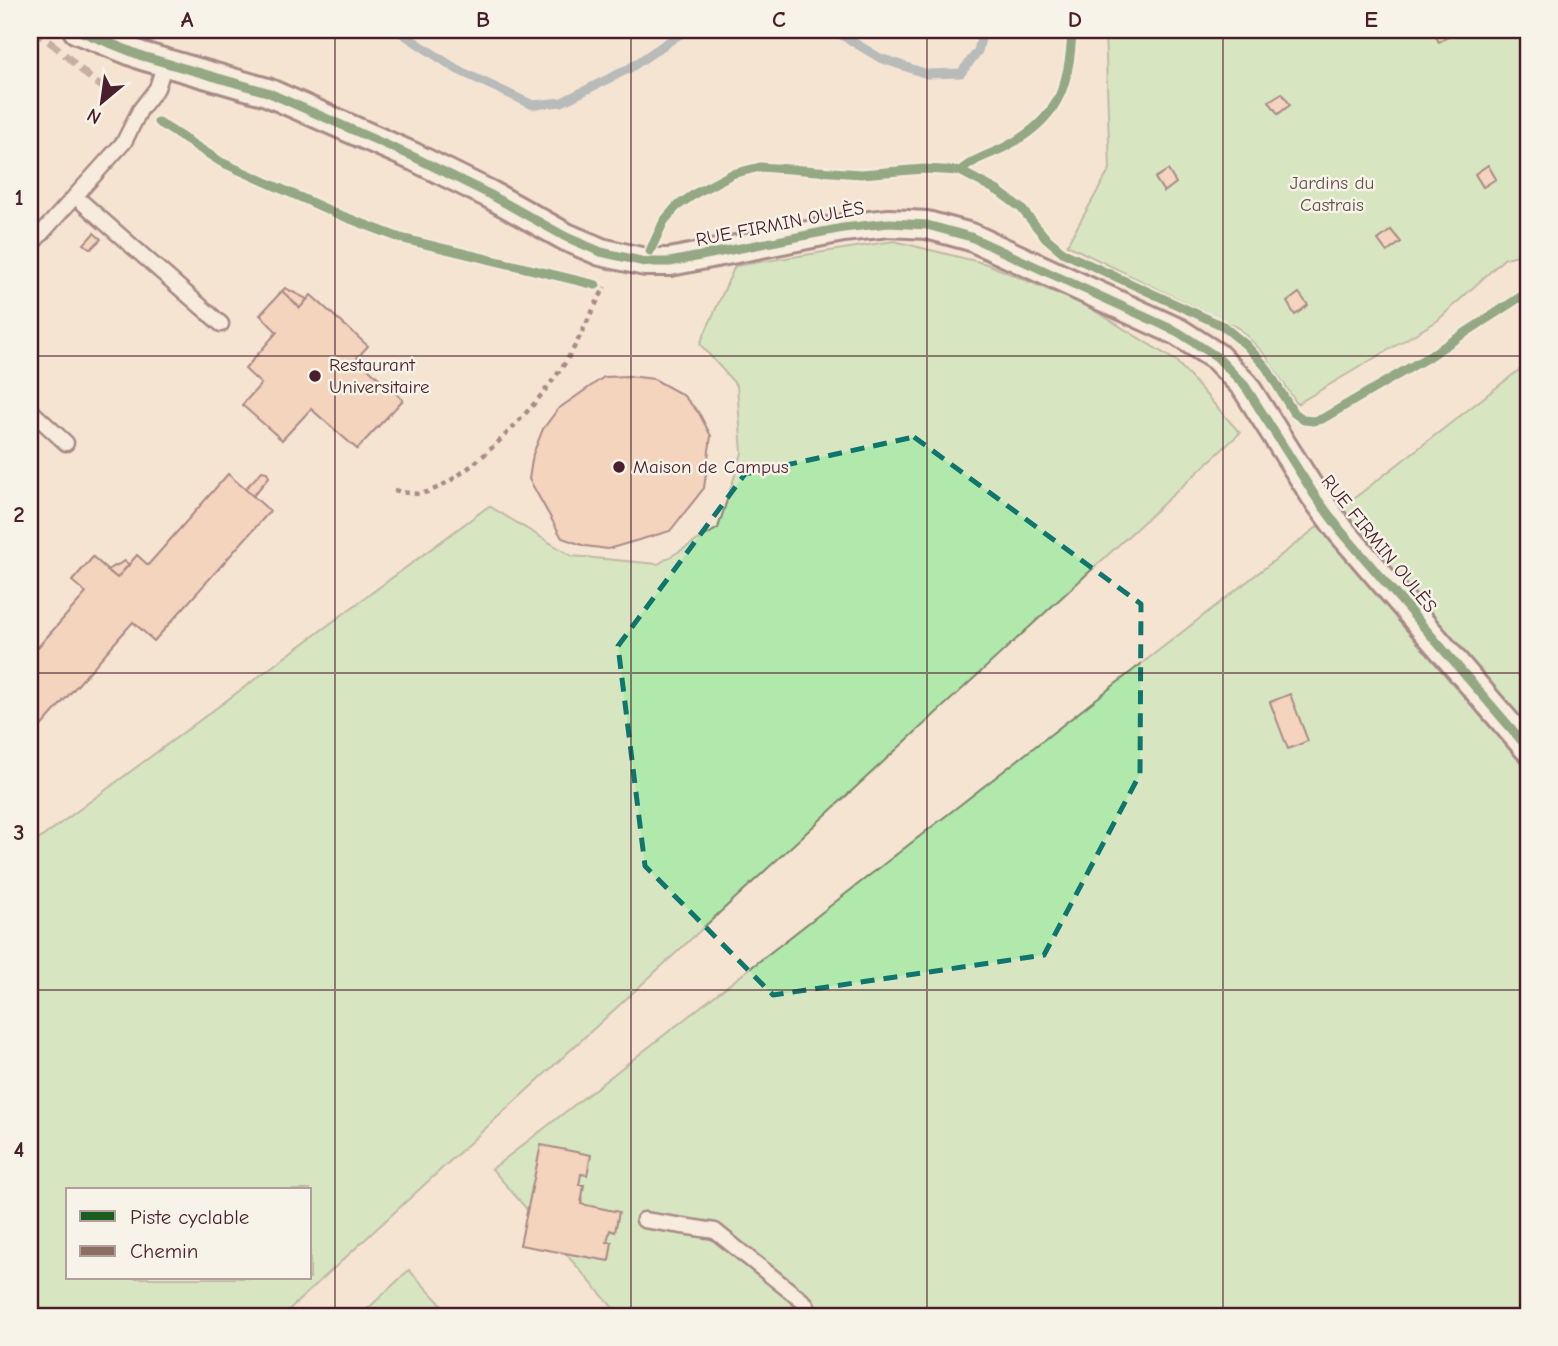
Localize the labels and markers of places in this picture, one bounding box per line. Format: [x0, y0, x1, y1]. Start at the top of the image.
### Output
place label: Restaurant Universitaire [329, 354, 430, 398]
marker: Restaurant Universitaire [307, 368, 323, 384]
place label: Maison de Campus [633, 456, 789, 478]
marker: Maison de Campus [611, 459, 627, 475]

